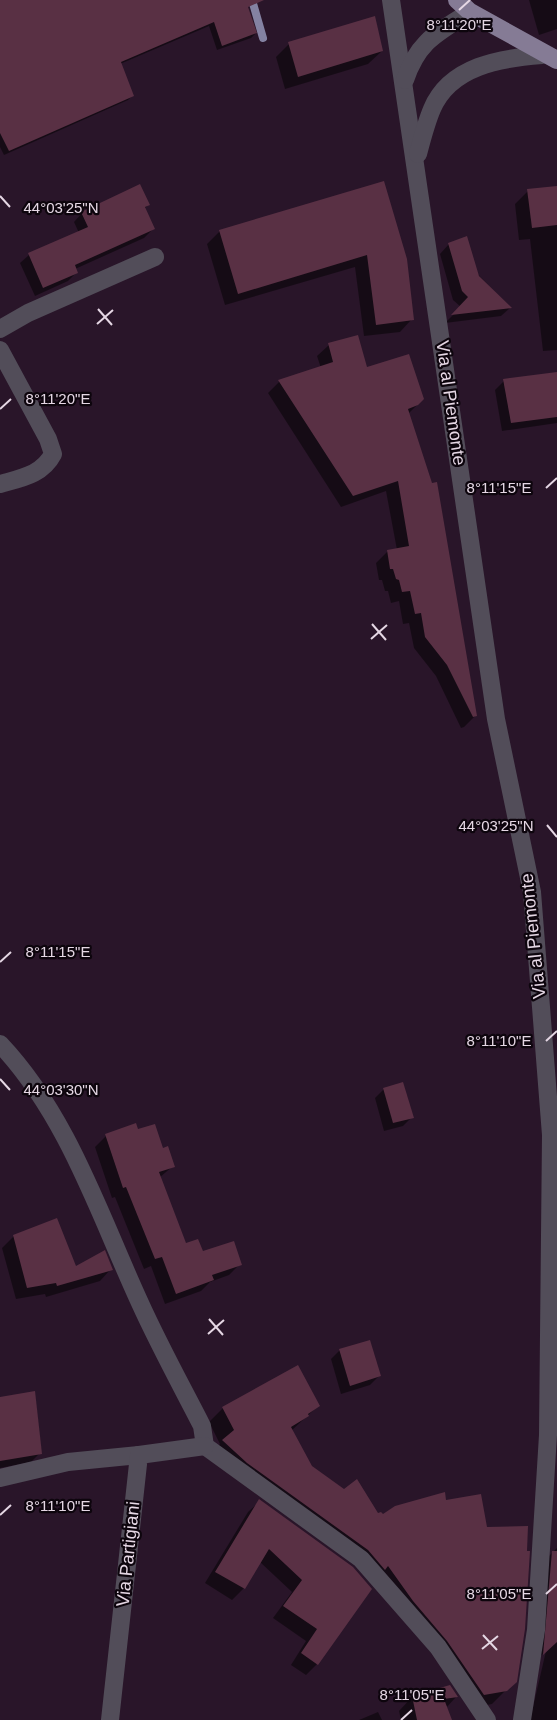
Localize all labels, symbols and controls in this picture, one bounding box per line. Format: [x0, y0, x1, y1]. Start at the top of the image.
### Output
text: 8°11'20"E [427, 16, 491, 33]
text: 44°03'25"N [23, 199, 99, 216]
street label: Via al Piemonte [432, 339, 470, 467]
text: 8°11'20"E [26, 390, 90, 407]
text: 8°11'15"E [467, 479, 531, 496]
text: 44°03'25"N [458, 817, 534, 834]
street label: Via al Piemonte [516, 872, 550, 1000]
text: 8°11'15"E [26, 943, 90, 960]
text: 8°11'10"E [467, 1032, 531, 1049]
text: 44°03'30"N [23, 1081, 99, 1098]
text: 8°11'10"E [26, 1497, 90, 1514]
street label: Via Partigiani [113, 1500, 143, 1608]
text: 8°11'05"E [467, 1585, 531, 1602]
text: 8°11'05"E [380, 1686, 444, 1703]

